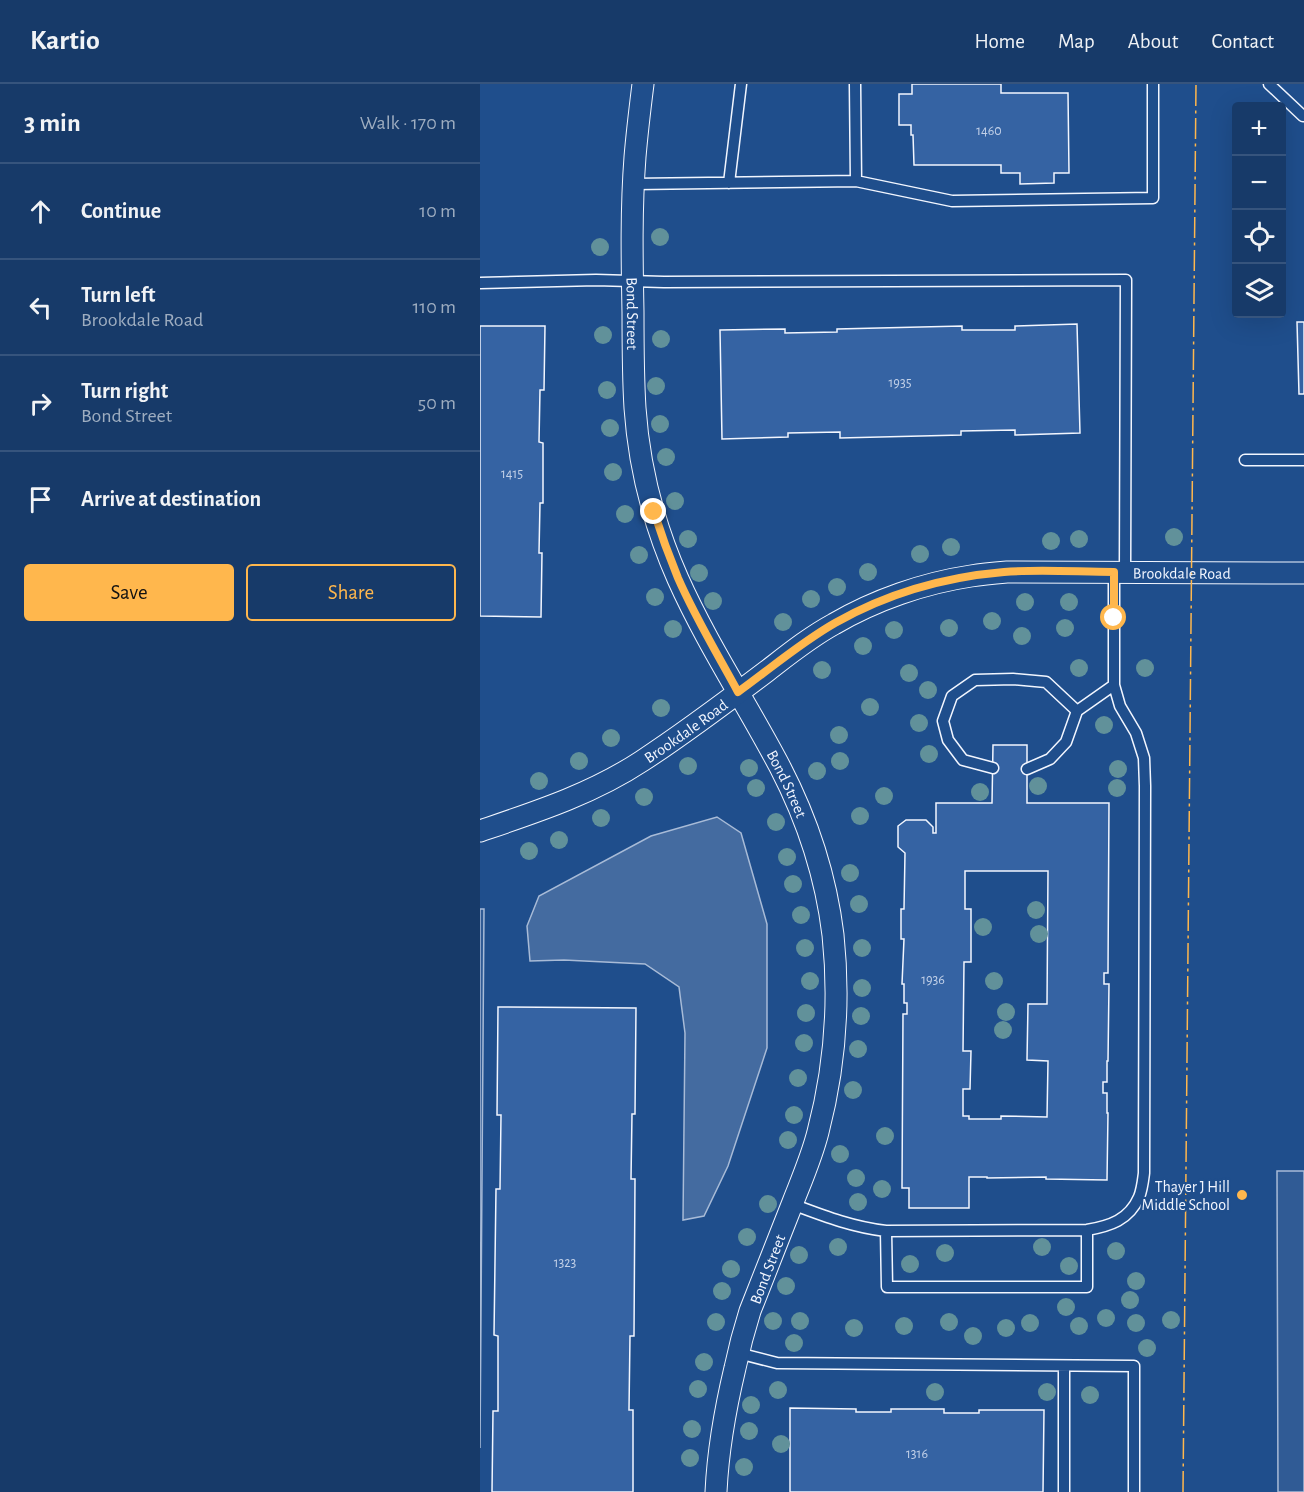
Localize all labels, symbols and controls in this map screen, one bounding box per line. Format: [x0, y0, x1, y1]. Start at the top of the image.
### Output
text: Kartio [30, 27, 100, 55]
text: Home [974, 31, 1025, 52]
text: Map [1058, 31, 1095, 52]
text: About [1128, 31, 1178, 52]
text: Contact [1211, 31, 1274, 52]
map controls [1232, 102, 1286, 318]
button: + [1232, 102, 1286, 156]
text: 3 min [24, 110, 81, 136]
text: Walk · 170 m [360, 113, 456, 133]
house number: 1460 [976, 124, 1002, 138]
button: − [1232, 156, 1286, 210]
icon: ahead [24, 195, 57, 228]
text: Continue [81, 200, 161, 222]
text: 10 m [419, 201, 456, 221]
button: locate [1232, 210, 1286, 264]
button: layers [1232, 264, 1286, 318]
street label: Bond Street [623, 277, 640, 350]
text: Turn left [81, 284, 155, 306]
icon: left [24, 291, 57, 324]
text: 110 m [412, 297, 456, 317]
text: Brookdale Road [81, 310, 203, 330]
house number: 1935 [888, 376, 912, 390]
text: Turn right [81, 380, 168, 402]
icon: right [24, 387, 57, 420]
text: 50 m [418, 393, 456, 413]
text: Bond Street [81, 406, 172, 426]
house number: 1415 [501, 467, 523, 481]
icon: arrive [24, 483, 57, 516]
text: Arrive at destination [81, 488, 261, 510]
route end [640, 498, 666, 524]
button: Save [24, 564, 234, 621]
button: Share [246, 564, 456, 621]
street label: Brookdale Road [1133, 565, 1231, 582]
route start [1100, 604, 1126, 630]
street label: Brookdale Road [642, 697, 731, 766]
street label: Bond Street [764, 748, 809, 820]
house number: 1936 [921, 973, 945, 987]
place label: Thayer J Hill Middle School [1142, 1179, 1230, 1213]
marker: Thayer J Hill Middle School [1235, 1188, 1249, 1202]
street label: Bond Street [747, 1232, 788, 1306]
house number: 1323 [554, 1256, 577, 1270]
house number: 1316 [906, 1447, 928, 1461]

